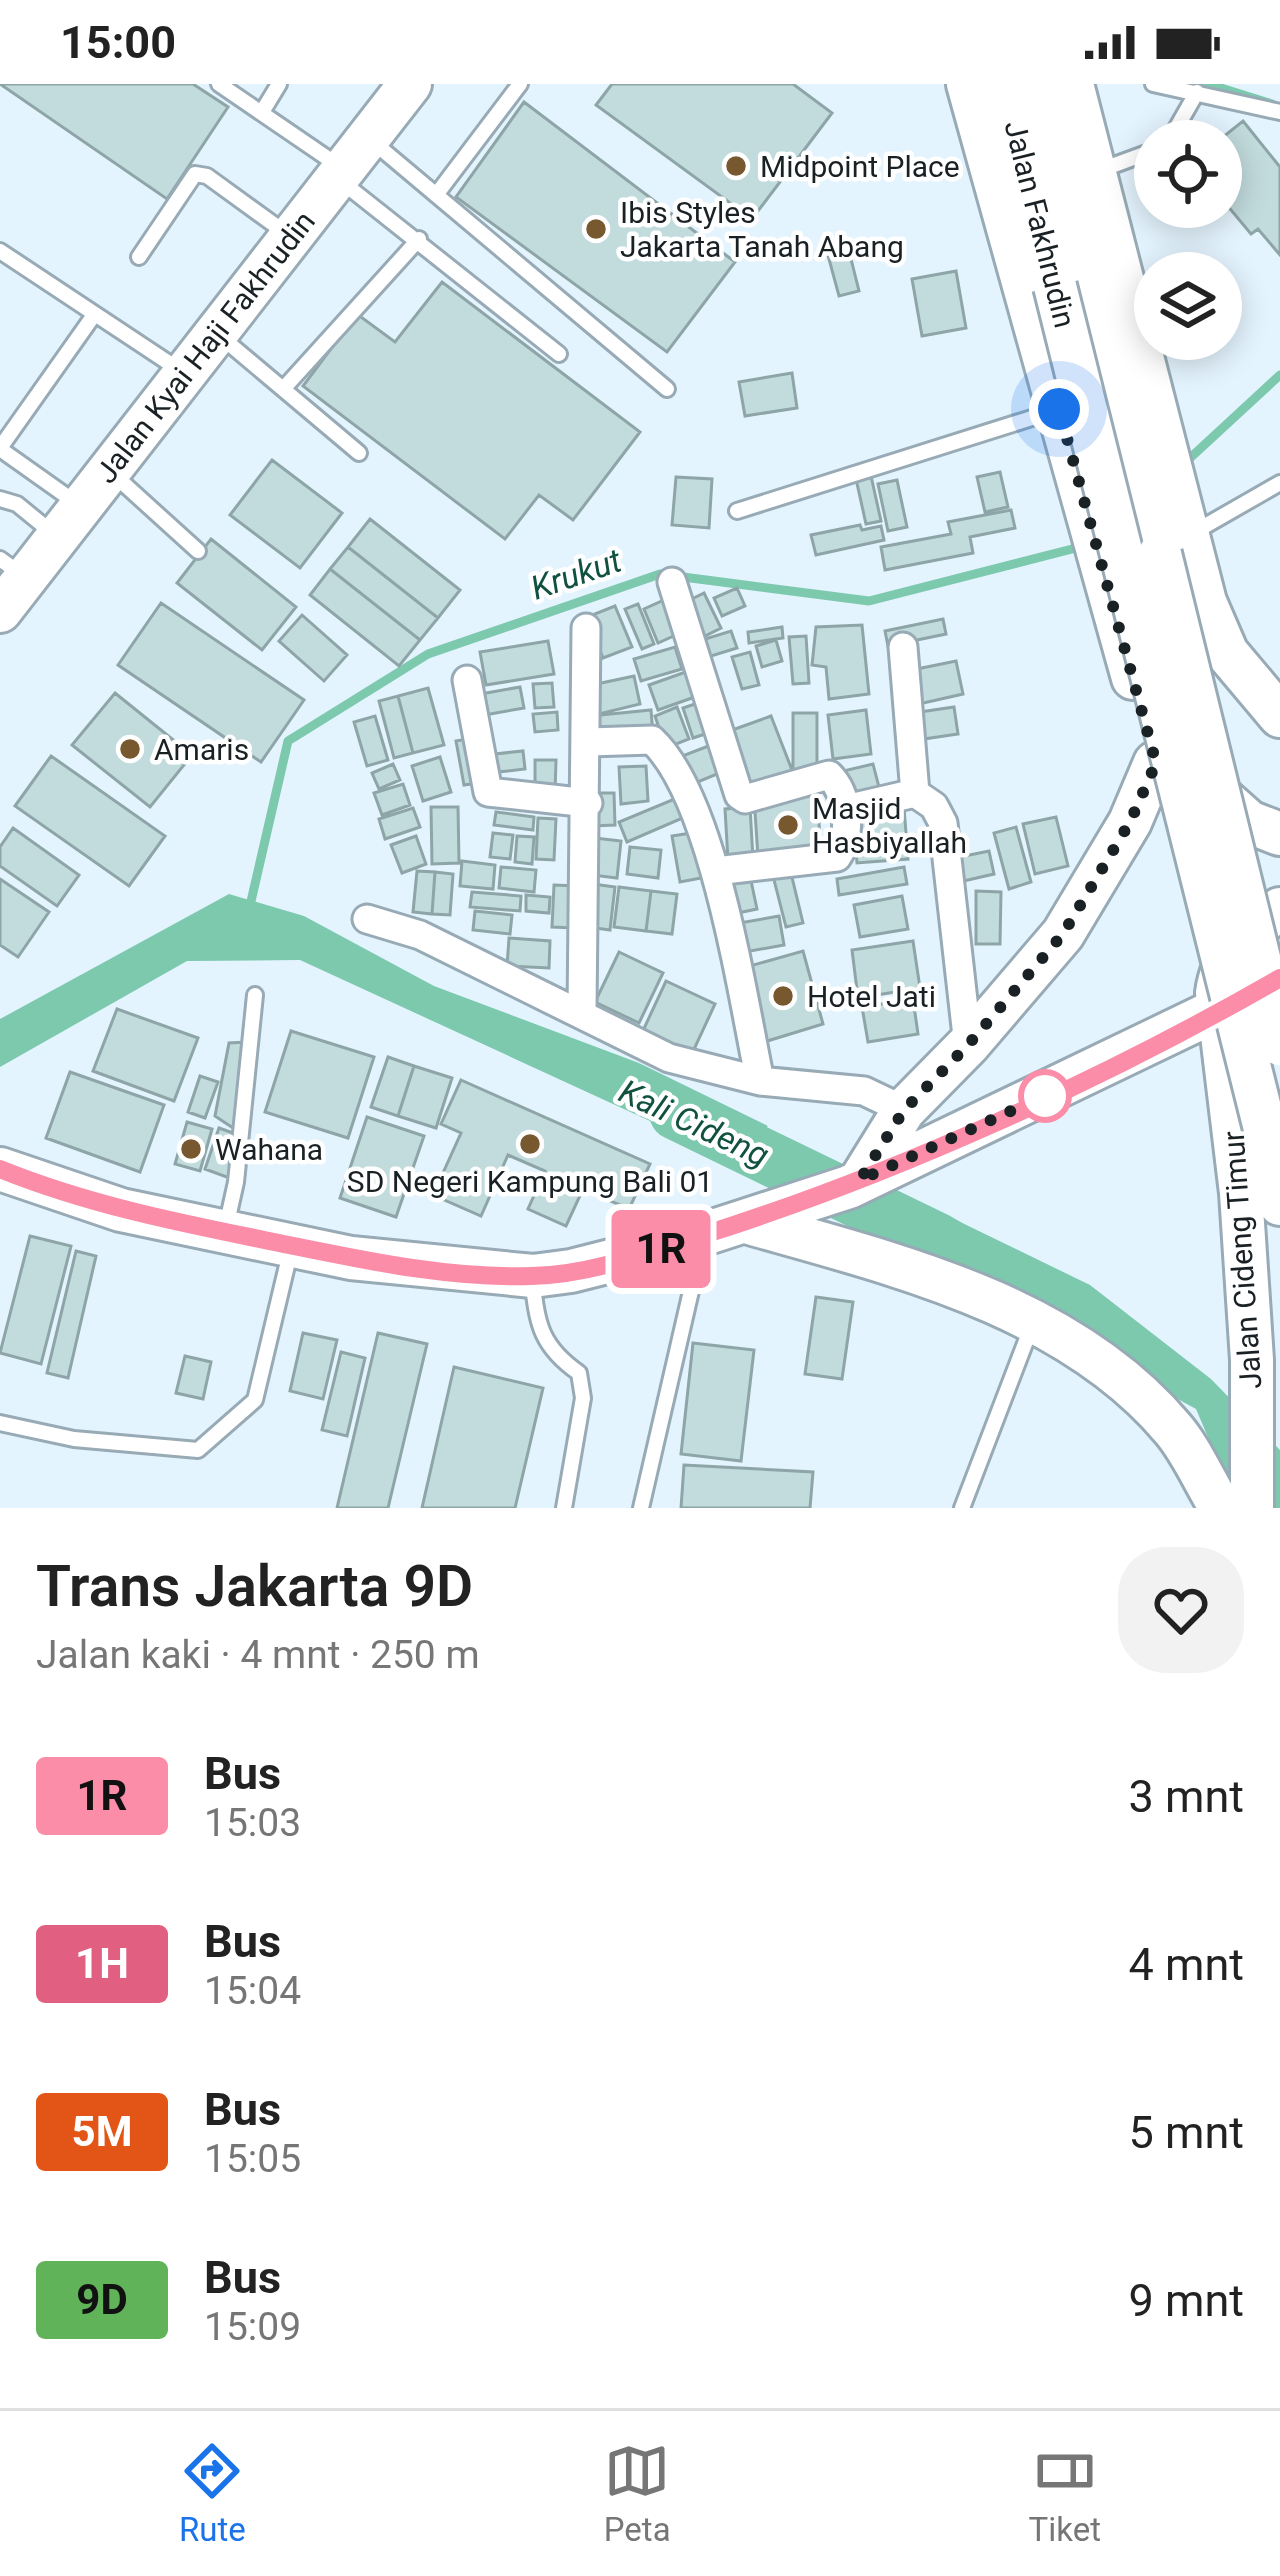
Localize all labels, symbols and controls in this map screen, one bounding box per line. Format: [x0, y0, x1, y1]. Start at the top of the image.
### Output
text: 15:00 [60, 16, 176, 69]
street label: Jalan Fakhrudin [997, 117, 1083, 331]
map controls [1134, 120, 1242, 360]
button: locate [1134, 120, 1242, 228]
place label: Midpoint Place [760, 149, 960, 184]
marker: Midpoint Place [723, 153, 749, 179]
place label: Ibis Styles Jakarta Tanah Abang [620, 195, 904, 264]
street label: Jalan Kyai Haji Fakhrudin [88, 204, 322, 490]
marker: Ibis Styles Jakarta Tanah Abang [583, 216, 609, 242]
button: layers [1134, 252, 1242, 360]
your location [1029, 379, 1089, 439]
water label: Krukut [526, 540, 627, 608]
place label: Amaris [154, 732, 249, 767]
marker: Amaris [117, 736, 143, 762]
place label: Masjid Hasbiyallah [812, 791, 967, 860]
marker: Masjid Hasbiyallah [775, 812, 801, 838]
place label: Hotel Jati [807, 979, 936, 1014]
marker: Hotel Jati [770, 983, 796, 1009]
water label: Kali Cideng [613, 1071, 775, 1175]
unlabelled marker [1020, 1071, 1070, 1121]
street label: Jalan Cideng Timur [1216, 1130, 1268, 1390]
marker: SD Negeri Kampung Bali 01 [517, 1131, 543, 1157]
place label: Wahana [215, 1132, 323, 1167]
marker: Wahana [178, 1136, 204, 1162]
place label: SD Negeri Kampung Bali 01 [347, 1164, 713, 1199]
line badge: 1R [607, 1210, 715, 1288]
text: 1R [635, 1224, 687, 1273]
button: heart [1118, 1547, 1244, 1673]
text: Trans Jakarta 9D [36, 1553, 473, 1620]
text: Jalan kaki · 4 mnt · 250 m [36, 1632, 480, 1678]
text: Bus [204, 1747, 281, 1800]
text: 3 mnt [1129, 1770, 1244, 1823]
text: 1R [76, 1771, 128, 1820]
text: 15:03 [204, 1800, 301, 1846]
text: Bus [204, 1915, 281, 1968]
text: 4 mnt [1129, 1938, 1244, 1991]
text: 1H [75, 1939, 129, 1988]
text: 15:04 [204, 1968, 301, 2014]
text: Bus [204, 2083, 281, 2136]
text: 5 mnt [1129, 2106, 1244, 2159]
text: 5M [72, 2107, 132, 2156]
text: 15:05 [204, 2136, 301, 2182]
text: Bus [204, 2251, 281, 2304]
text: 9 mnt [1129, 2274, 1244, 2327]
text: 9D [76, 2275, 128, 2324]
text: 15:09 [204, 2304, 301, 2350]
tab: Rute [179, 2438, 246, 2549]
tab: Peta [604, 2438, 671, 2549]
tab: Tiket [1029, 2438, 1101, 2549]

